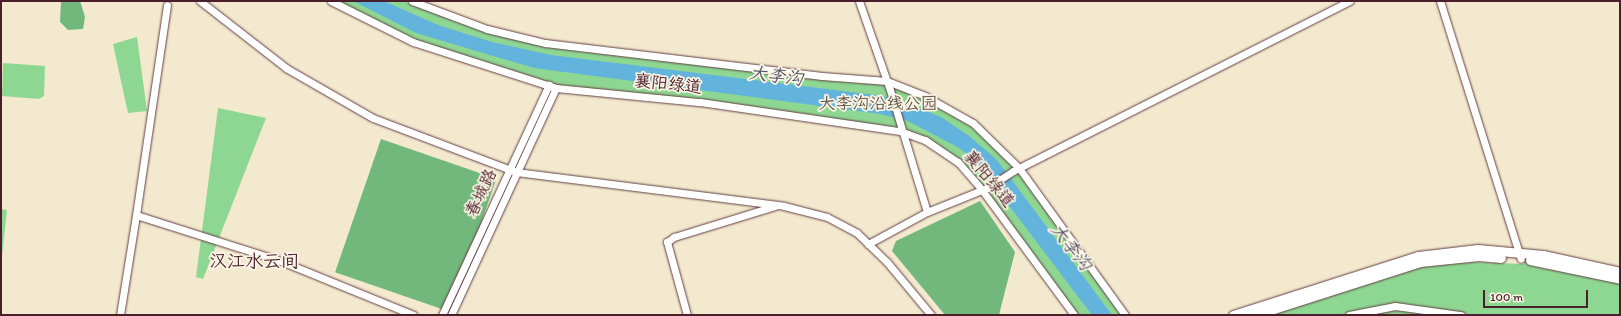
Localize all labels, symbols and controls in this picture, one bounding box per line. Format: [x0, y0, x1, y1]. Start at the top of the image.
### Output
water label: 大李沟 [748, 62, 804, 90]
street label: 襄阳绿道 [633, 70, 703, 98]
park label: 大李沟沿线公园 [819, 94, 937, 114]
street label: 襄阳绿道 [959, 146, 1019, 212]
street label: 春城路 [461, 166, 501, 220]
water label: 大李沟 [1046, 219, 1096, 275]
district label: 汉江水云间 [209, 250, 299, 272]
scale bar [1485, 282, 1590, 308]
text: 100 m [1490, 290, 1523, 304]

